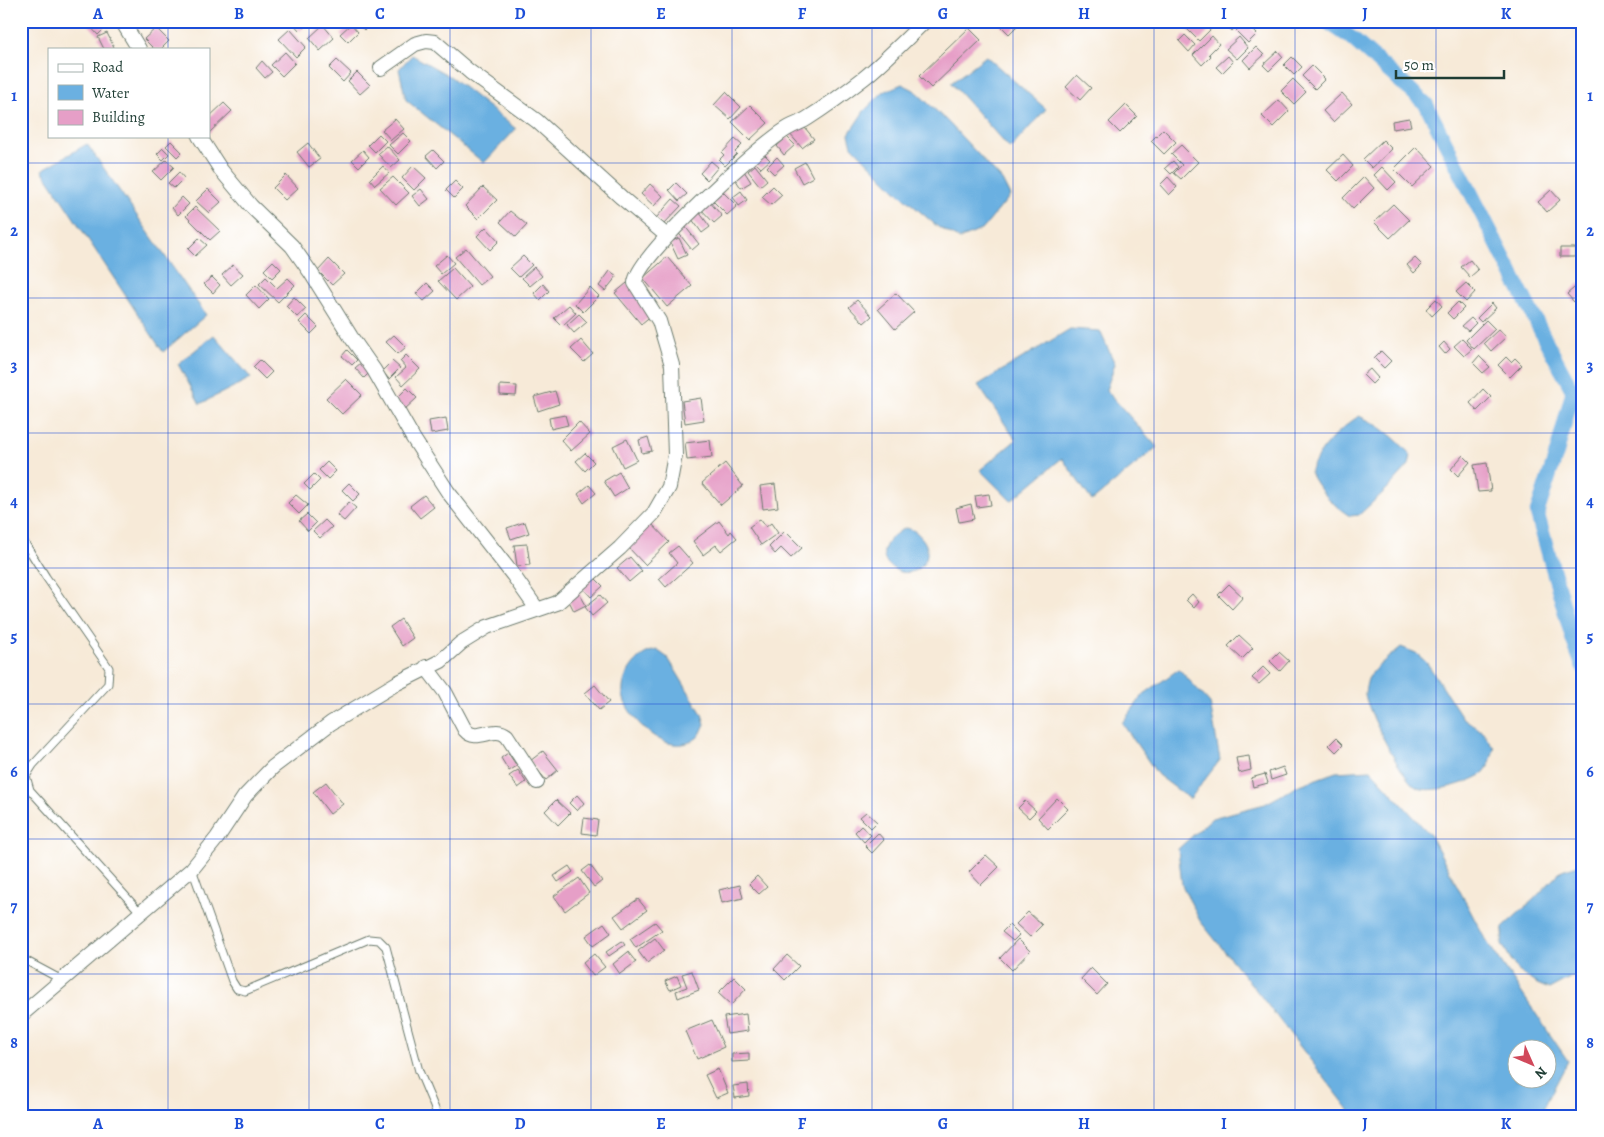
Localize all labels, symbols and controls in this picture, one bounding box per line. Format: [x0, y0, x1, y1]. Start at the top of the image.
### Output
text: A [92, 3, 104, 25]
text: B [234, 3, 244, 25]
text: C [375, 3, 385, 25]
text: D [514, 3, 526, 25]
text: E [656, 3, 666, 25]
text: F [798, 3, 807, 25]
text: G [938, 3, 948, 25]
text: H [1078, 3, 1090, 25]
text: I [1221, 3, 1227, 25]
text: J [1362, 3, 1368, 25]
text: K [1501, 3, 1512, 25]
legend [48, 48, 210, 138]
scale bar [1396, 48, 1504, 80]
text: 50 m [1404, 55, 1434, 75]
text: Road [92, 57, 124, 77]
text: Water [91, 83, 129, 103]
text: 1 [11, 85, 17, 107]
text: 1 [1587, 85, 1593, 107]
text: Building [92, 107, 145, 127]
text: 2 [10, 220, 18, 242]
text: 2 [1586, 220, 1594, 242]
text: 3 [11, 355, 18, 377]
text: 3 [1587, 355, 1594, 377]
text: 4 [10, 491, 18, 513]
text: 4 [1586, 491, 1594, 513]
text: 5 [11, 626, 18, 648]
text: 5 [1587, 626, 1594, 648]
text: 6 [10, 761, 18, 783]
text: 6 [1586, 761, 1594, 783]
text: 7 [11, 896, 18, 918]
text: 7 [1587, 896, 1594, 918]
text: 8 [10, 1032, 18, 1054]
text: 8 [1586, 1032, 1594, 1054]
north arrow [1506, 1040, 1556, 1090]
text: N [1531, 1063, 1551, 1083]
text: A [92, 1113, 104, 1135]
text: B [234, 1113, 244, 1135]
text: C [375, 1113, 385, 1135]
text: D [514, 1113, 526, 1135]
text: E [656, 1113, 666, 1135]
text: F [798, 1113, 807, 1135]
text: G [938, 1113, 948, 1135]
text: H [1078, 1113, 1090, 1135]
text: I [1221, 1113, 1227, 1135]
text: J [1362, 1113, 1368, 1135]
text: K [1501, 1113, 1512, 1135]

